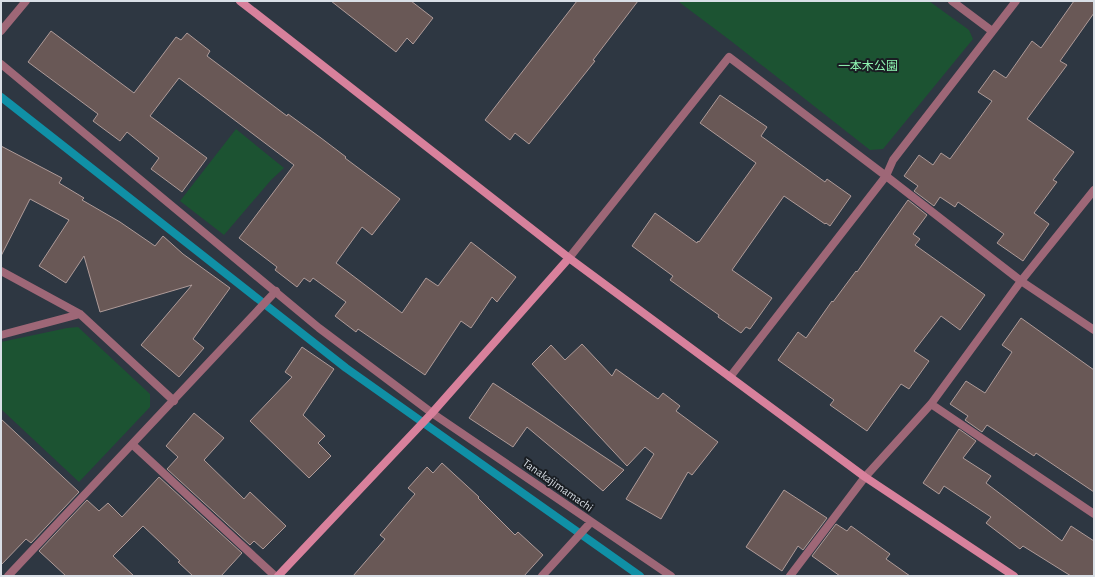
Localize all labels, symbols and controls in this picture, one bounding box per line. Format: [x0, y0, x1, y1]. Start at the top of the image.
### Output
park label: 一本木公園 [838, 60, 898, 72]
street label: Tanakajimamachi [520, 456, 595, 515]

